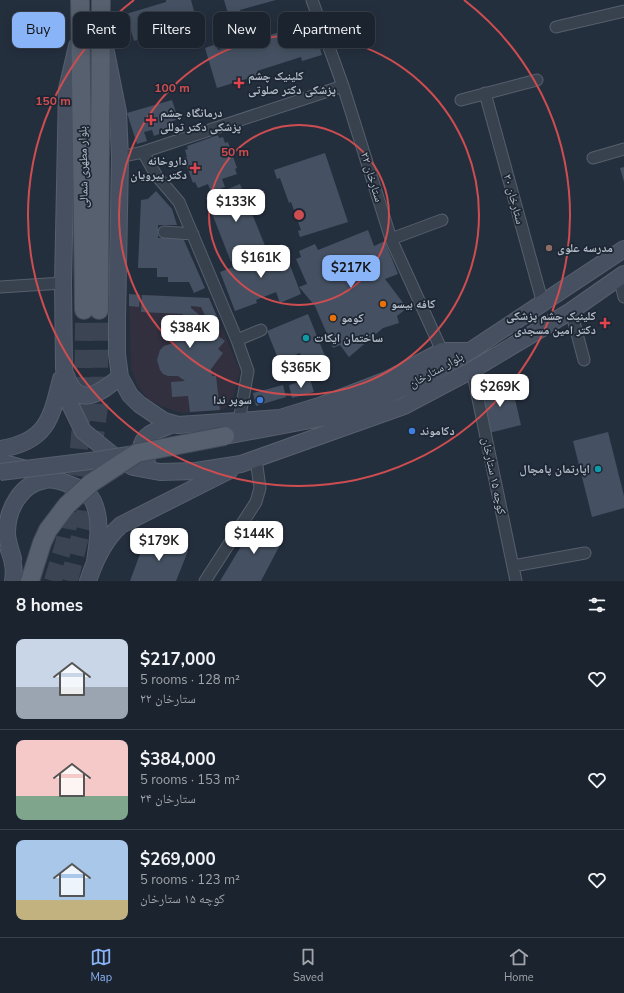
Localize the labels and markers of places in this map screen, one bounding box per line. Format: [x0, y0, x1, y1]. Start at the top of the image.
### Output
place label: کلینیک چشم پزشکی دکتر صلوتی [248, 68, 336, 98]
marker: کلینیک چشم پزشکی دکتر صلوتی [233, 77, 245, 89]
place label: درمانگاه چشم پزشكی دكتر توللی [160, 105, 241, 135]
marker: درمانگاه چشم پزشكی دكتر توللی [145, 114, 157, 126]
place label: داروخانه دکتر پیرویان [130, 153, 187, 183]
marker: داروخانه دکتر پیرویان [190, 163, 200, 173]
pin: $133K [208, 189, 264, 223]
centre of rings [292, 208, 306, 222]
place label: مدرسه علوی [557, 240, 613, 256]
marker: مدرسه علوی [544, 243, 554, 253]
pin: $161K [233, 245, 289, 279]
pin: $217K [323, 255, 379, 289]
place label: کافه بیسو [391, 296, 436, 312]
marker: کافه بیسو [378, 299, 388, 309]
place label: کلینیک چشم پزشکی دکتر امین مسجدی [506, 308, 597, 338]
place label: کومو [341, 310, 364, 326]
marker: کومو [328, 313, 338, 323]
pin: $384K [162, 315, 218, 349]
marker: کلینیک چشم پزشکی دکتر امین مسجدی [599, 317, 611, 329]
place label: ساختمان ایکات [314, 330, 383, 346]
marker: ساختمان ایکات [301, 333, 311, 343]
pin: $365K [273, 355, 329, 389]
pin: $269K [472, 374, 528, 408]
place label: سوپر ندا [213, 392, 252, 408]
marker: سوپر ندا [255, 395, 265, 405]
place label: دکاموند [420, 423, 455, 439]
marker: دکاموند [407, 426, 417, 436]
place label: اپارتمان پامچال [520, 461, 590, 477]
marker: اپارتمان پامچال [593, 464, 603, 474]
pin: $144K [226, 521, 282, 555]
pin: $179K [131, 528, 187, 562]

